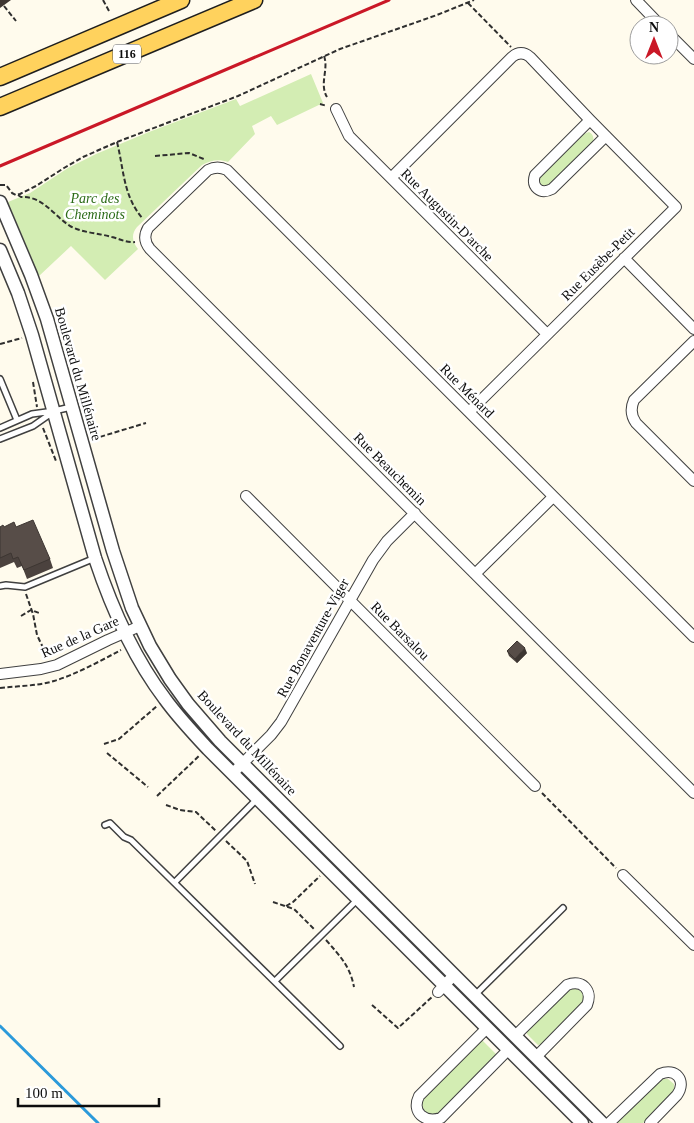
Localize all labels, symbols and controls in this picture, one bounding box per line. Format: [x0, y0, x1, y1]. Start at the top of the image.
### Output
north arrow [629, 15, 679, 65]
text: N [649, 20, 659, 35]
road number: 116 [113, 44, 141, 64]
street label: Rue Augustin-D'arche [398, 166, 496, 264]
park label: Parc des Cheminots [65, 191, 125, 222]
street label: Rue Eusèbe-Petit [558, 224, 638, 304]
street label: Boulevard du Millénaire [52, 306, 104, 442]
street label: Rue Ménard [437, 361, 497, 421]
street label: Rue Beauchemin [351, 430, 429, 508]
street label: Rue Bonaventure-Viger [274, 576, 352, 700]
street label: Rue Barsalou [368, 599, 432, 663]
street label: Rue de la Gare [39, 613, 121, 661]
street label: Boulevard du Millénaire [195, 688, 299, 798]
scale bar [18, 1076, 159, 1108]
text: 100 m [25, 1085, 63, 1101]

